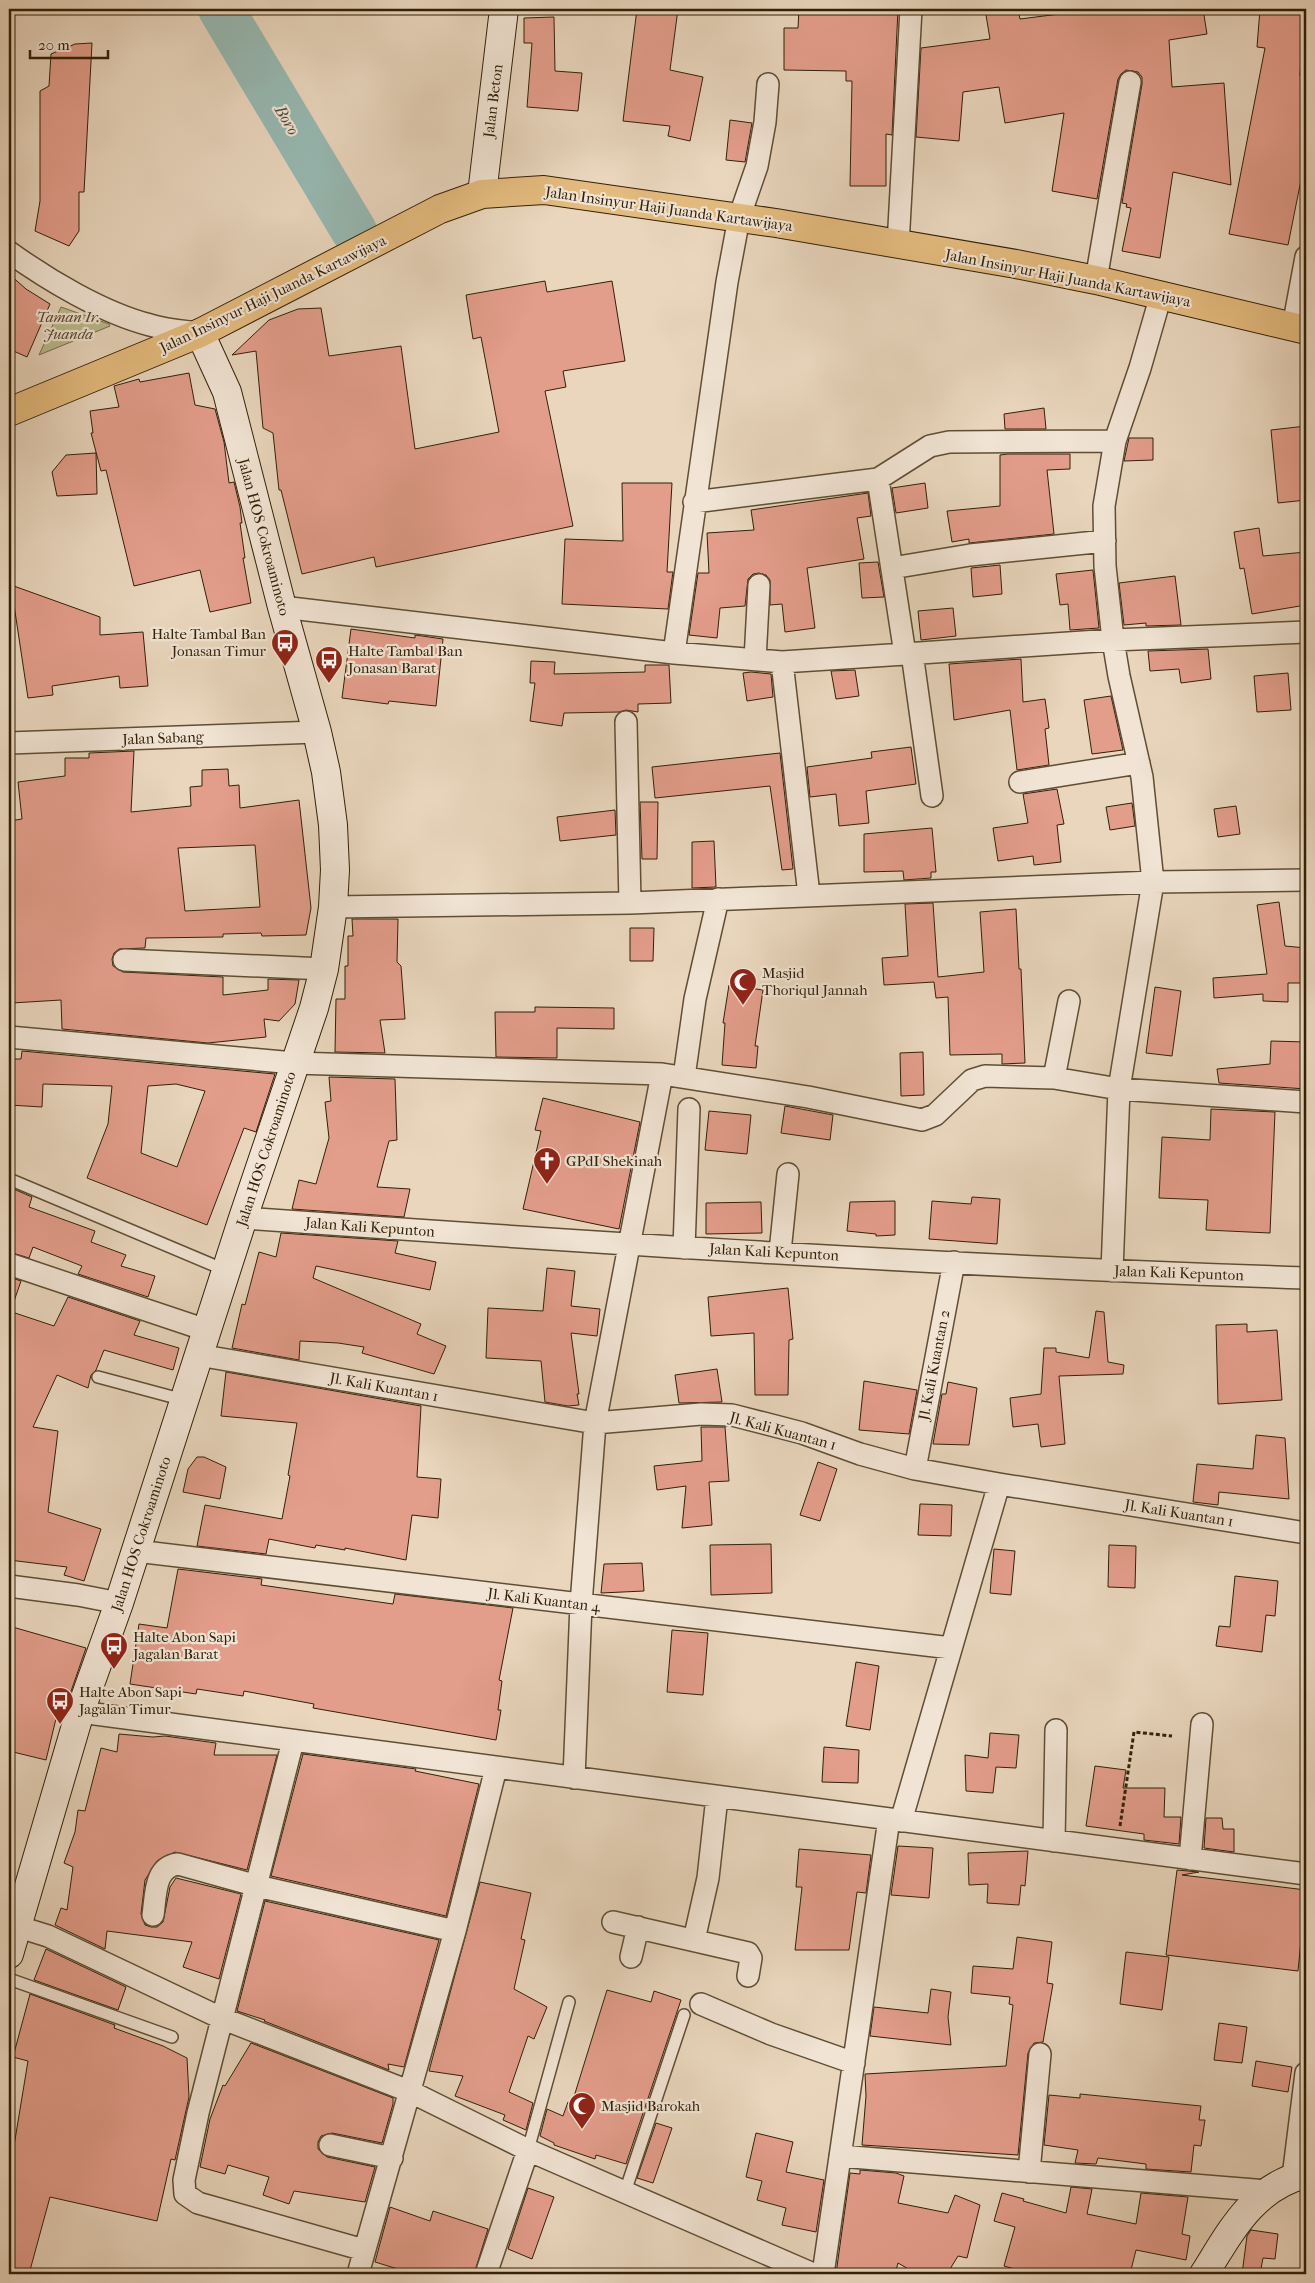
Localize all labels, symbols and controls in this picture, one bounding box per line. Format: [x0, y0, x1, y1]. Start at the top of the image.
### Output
scale bar [30, 28, 108, 60]
text: 20 m [38, 36, 70, 54]
street label: Jalan Beton [479, 63, 506, 140]
water label: Boro [270, 101, 303, 139]
street label: Jalan Insinyur Haji Juanda Kartawijaya [543, 183, 795, 235]
street label: Jalan Insinyur Haji Juanda Kartawijaya [156, 231, 390, 357]
street label: Jalan Insinyur Haji Juanda Kartawijaya [943, 245, 1193, 311]
park label: Taman Ir. Juanda [36, 308, 100, 343]
street label: Jalan HOS Cokroaminoto [234, 455, 294, 618]
place label: Halte Tambal Ban Jonasan Timur [151, 625, 267, 660]
bus stop icon: Halte Tambal Ban Jonasan Timur [270, 628, 300, 667]
place label: Halte Tambal Ban Jonasan Barat [347, 642, 463, 677]
bus stop icon: Halte Tambal Ban Jonasan Barat [314, 645, 344, 684]
street label: Jalan Sabang [121, 728, 205, 748]
place label: Masjid Thoriqul Jannah [762, 964, 868, 999]
mosque icon: Masjid Thoriqul Jannah [728, 967, 758, 1006]
street label: Jalan HOS Cokroaminoto [232, 1069, 300, 1230]
church icon: GPdI Shekinah [532, 1146, 562, 1185]
place label: GPdI Shekinah [566, 1152, 663, 1170]
street label: Jalan Kali Kepunton [304, 1213, 436, 1241]
street label: Jalan Kali Kepunton [708, 1240, 840, 1264]
street label: Jalan Kali Kepunton [1113, 1262, 1244, 1284]
street label: Jl. Kali Kuantan 2 [914, 1308, 954, 1423]
street label: Jl. Kali Kuantan 1 [327, 1368, 440, 1405]
street label: Jl. Kali Kuantan 1 [727, 1408, 838, 1454]
street label: Jalan HOS Cokroaminoto [107, 1454, 175, 1615]
street label: Jl. Kali Kuantan 1 [1122, 1495, 1235, 1530]
street label: Jl. Kali Kuantan 4 [486, 1584, 603, 1616]
place label: Halte Abon Sapi Jagalan Barat [132, 1628, 237, 1663]
bus stop icon: Halte Abon Sapi Jagalan Barat [99, 1631, 129, 1670]
place label: Halte Abon Sapi Jagalan Timur [78, 1683, 183, 1718]
bus stop icon: Halte Abon Sapi Jagalan Timur [45, 1686, 75, 1725]
mosque icon: Masjid Barokah [567, 2091, 597, 2130]
place label: Masjid Barokah [601, 2097, 701, 2115]

